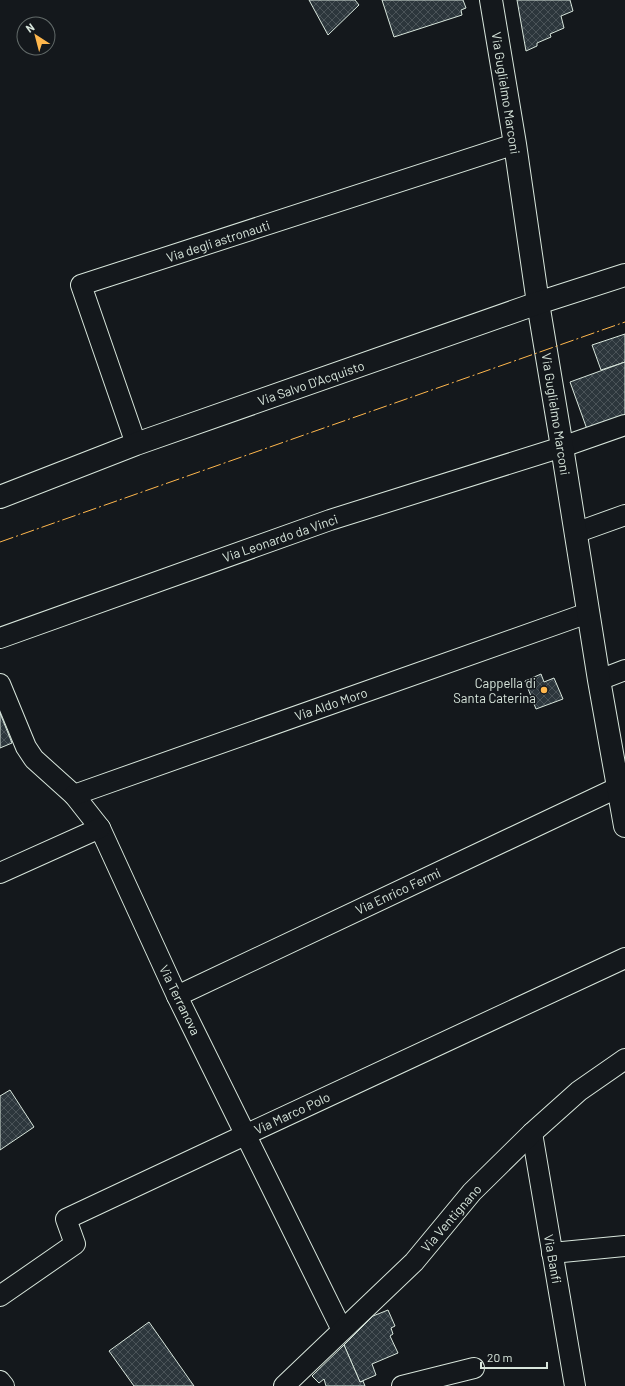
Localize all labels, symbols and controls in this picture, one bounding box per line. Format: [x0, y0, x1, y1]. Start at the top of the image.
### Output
north arrow [16, 16, 56, 56]
text: N [23, 20, 37, 35]
street label: Via Guglielmo Marconi [488, 31, 524, 155]
street label: Via degli astronauti [164, 217, 272, 265]
street label: Via Guglielmo Marconi [538, 352, 574, 476]
street label: Via Salvo D'Acquisto [256, 357, 366, 409]
street label: Via Leonardo da Vinci [220, 511, 340, 565]
place label: Cappella di Santa Caterina [453, 675, 536, 706]
street label: Via Aldo Moro [292, 684, 370, 724]
marker: Cappella di Santa Caterina [539, 685, 549, 695]
street label: Via Enrico Fermi [353, 864, 443, 918]
street label: Via Terranova [156, 962, 204, 1038]
street label: Via Marco Polo [252, 1088, 332, 1138]
street label: Via Ventignano [417, 1181, 485, 1255]
street label: Via Banfi [541, 1233, 565, 1285]
scale bar [481, 1344, 547, 1370]
text: 20 m [487, 1350, 513, 1364]

